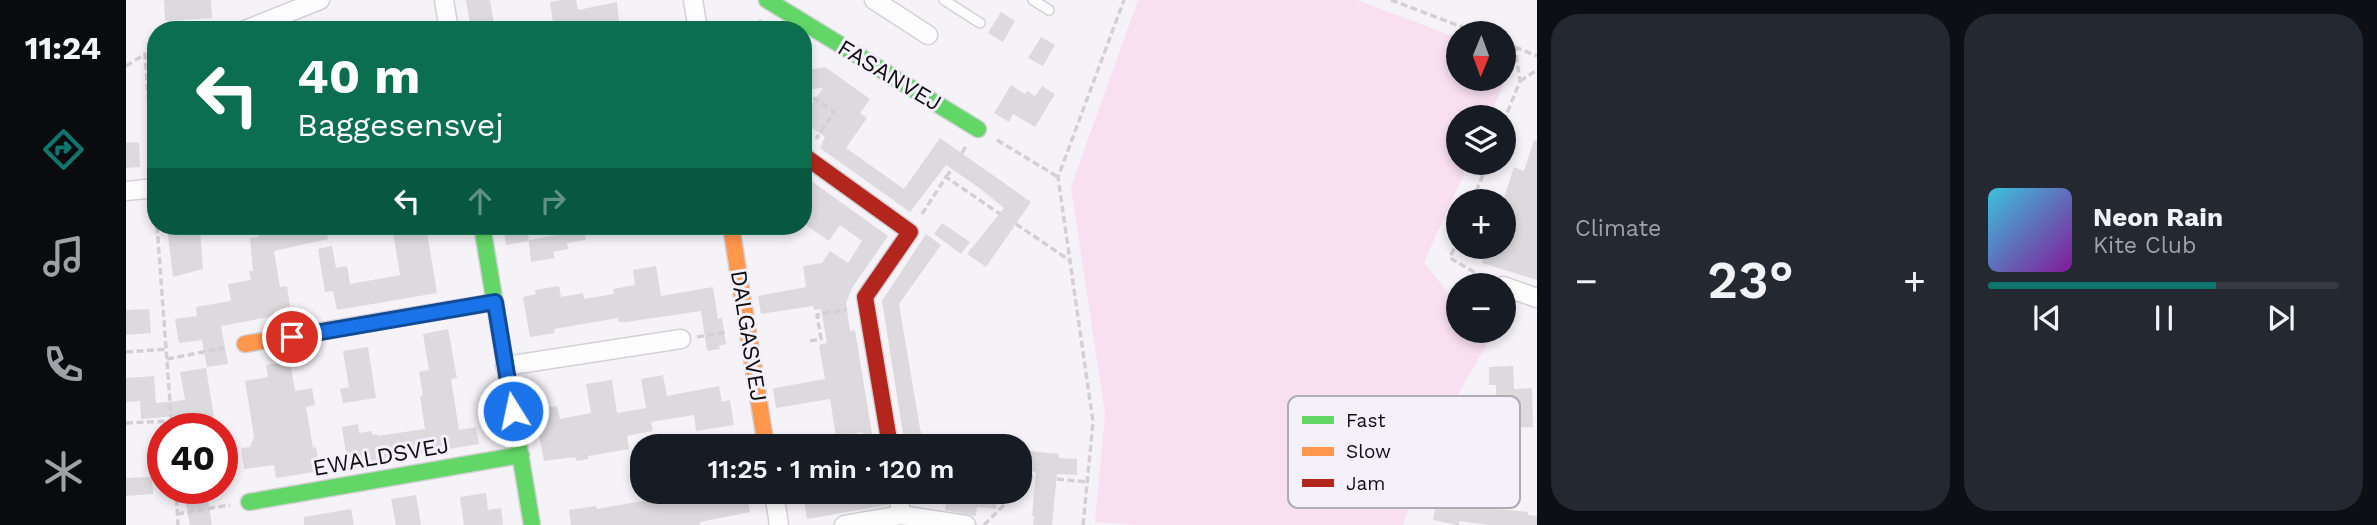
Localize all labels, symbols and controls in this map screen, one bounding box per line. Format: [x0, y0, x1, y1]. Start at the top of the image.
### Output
north arrow [1446, 21, 1516, 91]
map controls [1446, 21, 1516, 343]
text: 11:24 [25, 29, 101, 67]
street label: FASANVEJ [833, 34, 947, 117]
text: 40 m [297, 47, 420, 105]
icon: left [182, 49, 273, 140]
button: layers [1446, 105, 1516, 175]
text: Baggesensvej [297, 106, 504, 144]
icon: directions [39, 125, 88, 174]
icon: left [388, 182, 426, 220]
icon: ahead [461, 182, 499, 220]
icon: right [534, 182, 572, 220]
button: + [1446, 189, 1516, 259]
text: Neon Rain [2093, 202, 2223, 232]
text: Climate [1575, 215, 1661, 242]
icon: music [39, 232, 88, 281]
text: Kite Club [2093, 232, 2196, 259]
text: 23° [1707, 250, 1794, 311]
text: − [1575, 259, 1598, 303]
text: + [1903, 259, 1926, 303]
street label: DALGASVEJ [725, 268, 772, 404]
button: − [1446, 273, 1516, 343]
icon: previous [2028, 299, 2066, 337]
icon: pause [2145, 299, 2183, 337]
icon: next [2262, 299, 2300, 337]
pin [262, 307, 322, 367]
icon: arrive [273, 318, 311, 356]
icon: phone [39, 340, 88, 389]
position arrow [476, 374, 550, 448]
legend [1288, 396, 1520, 508]
text: Fast [1346, 409, 1385, 432]
speed limit sign: 40 [147, 413, 238, 504]
street label: EWALDSVEJ [311, 431, 451, 482]
text: Slow [1346, 440, 1391, 463]
icon: climate [39, 447, 88, 496]
text: 11:25 · 1 min · 120 m [708, 454, 954, 484]
text: Jam [1346, 472, 1385, 495]

